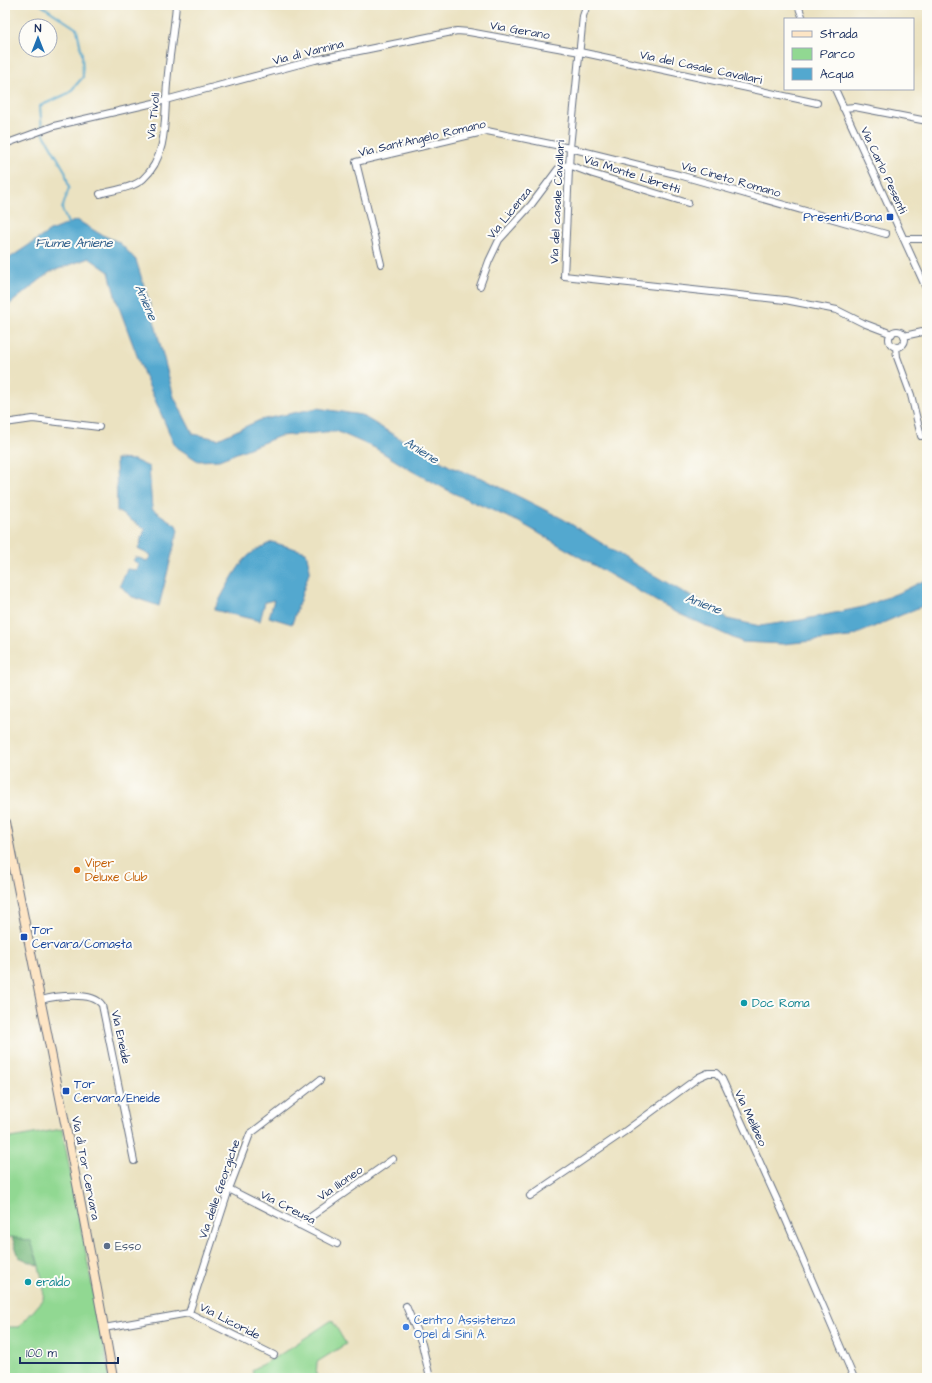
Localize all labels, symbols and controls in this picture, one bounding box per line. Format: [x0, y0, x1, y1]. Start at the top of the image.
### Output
street label: Via Gerano [489, 17, 551, 44]
north arrow [18, 18, 58, 58]
legend [784, 18, 914, 90]
text: N [35, 21, 42, 36]
text: Strada [820, 26, 858, 43]
street label: Via di Vannina [271, 35, 345, 70]
street label: Via del Casale Cavallari [638, 46, 764, 89]
text: Parco [820, 46, 855, 63]
text: Acqua [820, 66, 854, 83]
street label: Via Tivoli [143, 92, 164, 140]
street label: Via Sant'Angelo Romano [357, 116, 488, 162]
street label: Via Carlo Pesenti [856, 124, 911, 217]
street label: Via del casale Cavallari [546, 140, 569, 264]
street label: Via Monte Libretti [581, 151, 682, 198]
street label: Via Cineto Romano [679, 157, 783, 202]
street label: Via Licenza [483, 184, 536, 243]
place label: Presenti/Bona [803, 209, 882, 226]
marker: Presenti/Bona [885, 212, 895, 222]
water label: Fiume Aniene [35, 234, 114, 252]
water label: Aniene [130, 282, 162, 324]
water label: Aniene [401, 433, 443, 469]
water label: Aniene [683, 589, 725, 619]
place label: Viper Deluxe Club [85, 855, 148, 886]
marker: Viper Deluxe Club [72, 865, 82, 875]
place label: Tor Cervara/Comasta [32, 922, 132, 953]
marker: Tor Cervara/Comasta [19, 932, 29, 942]
place label: Doc Roma [752, 995, 810, 1012]
marker: Doc Roma [739, 998, 749, 1008]
street label: Via Eneide [107, 1009, 135, 1066]
place label: Tor Cervara/Eneide [74, 1076, 161, 1107]
marker: Tor Cervara/Eneide [61, 1086, 71, 1096]
street label: Via Melibeo [730, 1087, 771, 1149]
street label: Via di Tor Cervara [67, 1115, 104, 1221]
street label: Via delle Georgiche [194, 1137, 246, 1242]
street label: Via Ilioneo [314, 1161, 367, 1205]
street label: Via Creusa [257, 1186, 318, 1229]
place label: Esso [115, 1238, 141, 1255]
marker: Esso [102, 1241, 112, 1251]
place label: eraldo [36, 1274, 70, 1291]
marker: eraldo [23, 1277, 33, 1287]
street label: Via Licoride [197, 1299, 263, 1344]
place label: Centro Assistenza Opel di Sini A. [414, 1312, 515, 1343]
marker: Centro Assistenza Opel di Sini A. [401, 1322, 411, 1332]
scale bar [20, 1339, 118, 1365]
text: 100 m [26, 1345, 57, 1362]

